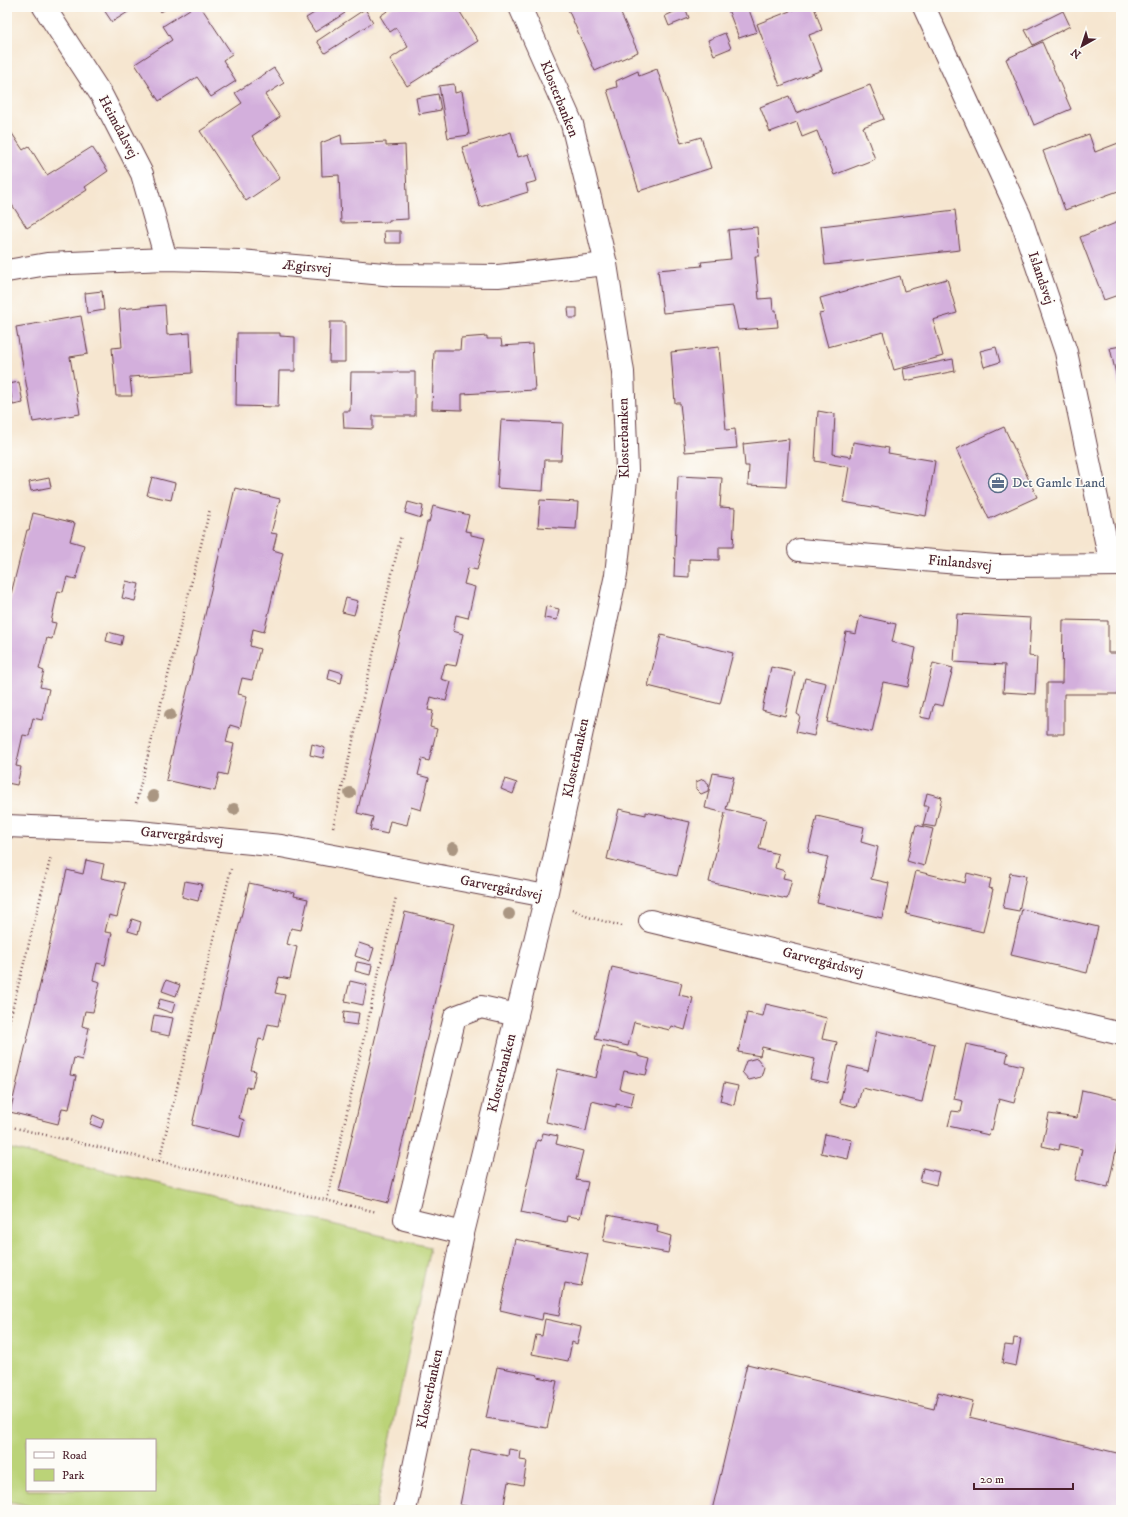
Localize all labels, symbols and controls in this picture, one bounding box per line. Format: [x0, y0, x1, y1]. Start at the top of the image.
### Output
north arrow [1062, 26, 1102, 66]
text: N [1068, 45, 1084, 61]
street label: Klosterbanken [536, 58, 583, 140]
street label: Heimdalsvej [94, 93, 142, 161]
street label: Islandsvej [1024, 249, 1058, 307]
street label: Ægirsvej [281, 256, 332, 278]
street label: Klosterbanken [614, 397, 634, 479]
office icon: Det Gamle Land [987, 472, 1009, 494]
place label: Det Gamle Land [1012, 474, 1105, 492]
street label: Finlandsvej [927, 551, 993, 575]
street label: Klosterbanken [559, 716, 593, 799]
street label: Garvergårdsvej [140, 823, 224, 849]
street label: Garvergårdsvej [458, 871, 544, 905]
street label: Garvergårdsvej [780, 943, 866, 981]
street label: Klosterbanken [484, 1031, 521, 1114]
street label: Klosterbanken [413, 1347, 447, 1430]
legend [26, 1439, 156, 1491]
text: Road [62, 1448, 87, 1463]
scale bar [974, 1465, 1073, 1491]
text: Park [62, 1468, 84, 1483]
text: 20 m [980, 1472, 1004, 1487]

